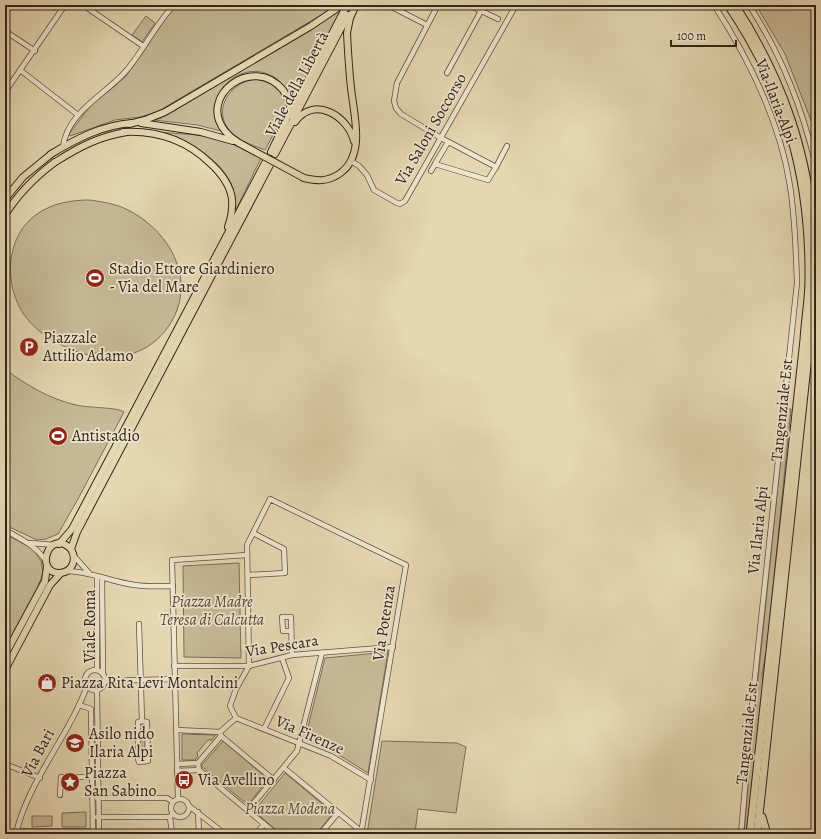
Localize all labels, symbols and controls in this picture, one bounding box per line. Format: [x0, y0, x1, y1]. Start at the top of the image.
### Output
scale bar [671, 22, 736, 48]
street label: Viale della Libertà [260, 27, 334, 141]
text: 100 m [677, 28, 706, 44]
street label: Via Ilaria Alpi [750, 55, 802, 146]
street label: Via Saloni Soccorso [389, 69, 472, 190]
place label: Stadio Ettore Giardiniero - Via del Mare [109, 258, 275, 298]
sports icon: Stadio Ettore Giardiniero - Via del Mare [84, 267, 106, 289]
place label: Piazzale Attilio Adamo [42, 327, 133, 367]
parking icon: Piazzale Attilio Adamo [18, 336, 40, 358]
street label: Tangenziale Est [766, 358, 798, 462]
sports icon: Antistadio [47, 425, 69, 447]
place label: Antistadio [71, 425, 140, 447]
street label: Via Ilaria Alpi [742, 485, 774, 576]
street label: Via Potenza [367, 583, 401, 663]
street label: Viale Roma [79, 589, 101, 664]
park label: Piazza Madre Teresa di Calcutta [160, 591, 265, 631]
street label: Via Pescara [243, 629, 321, 663]
shop icon: Piazza Rita Levi Montalcini [36, 672, 58, 694]
place label: Piazza Rita Levi Montalcini [61, 672, 238, 694]
street label: Tangenziale Est [731, 681, 763, 785]
street label: Via Firenze [271, 710, 348, 760]
place label: Asilo nido Ilaria Alpi [88, 723, 154, 763]
street label: Via Bari [16, 725, 60, 782]
school or university icon: Asilo nido Ilaria Alpi [64, 732, 86, 754]
place label: Piazza San Sabino [84, 762, 157, 802]
bus stop icon: Via Avellino [173, 769, 195, 791]
place label: Via Avellino [197, 769, 274, 791]
place icon: Piazza San Sabino [59, 771, 81, 793]
park label: Piazza Modena [245, 798, 336, 820]

